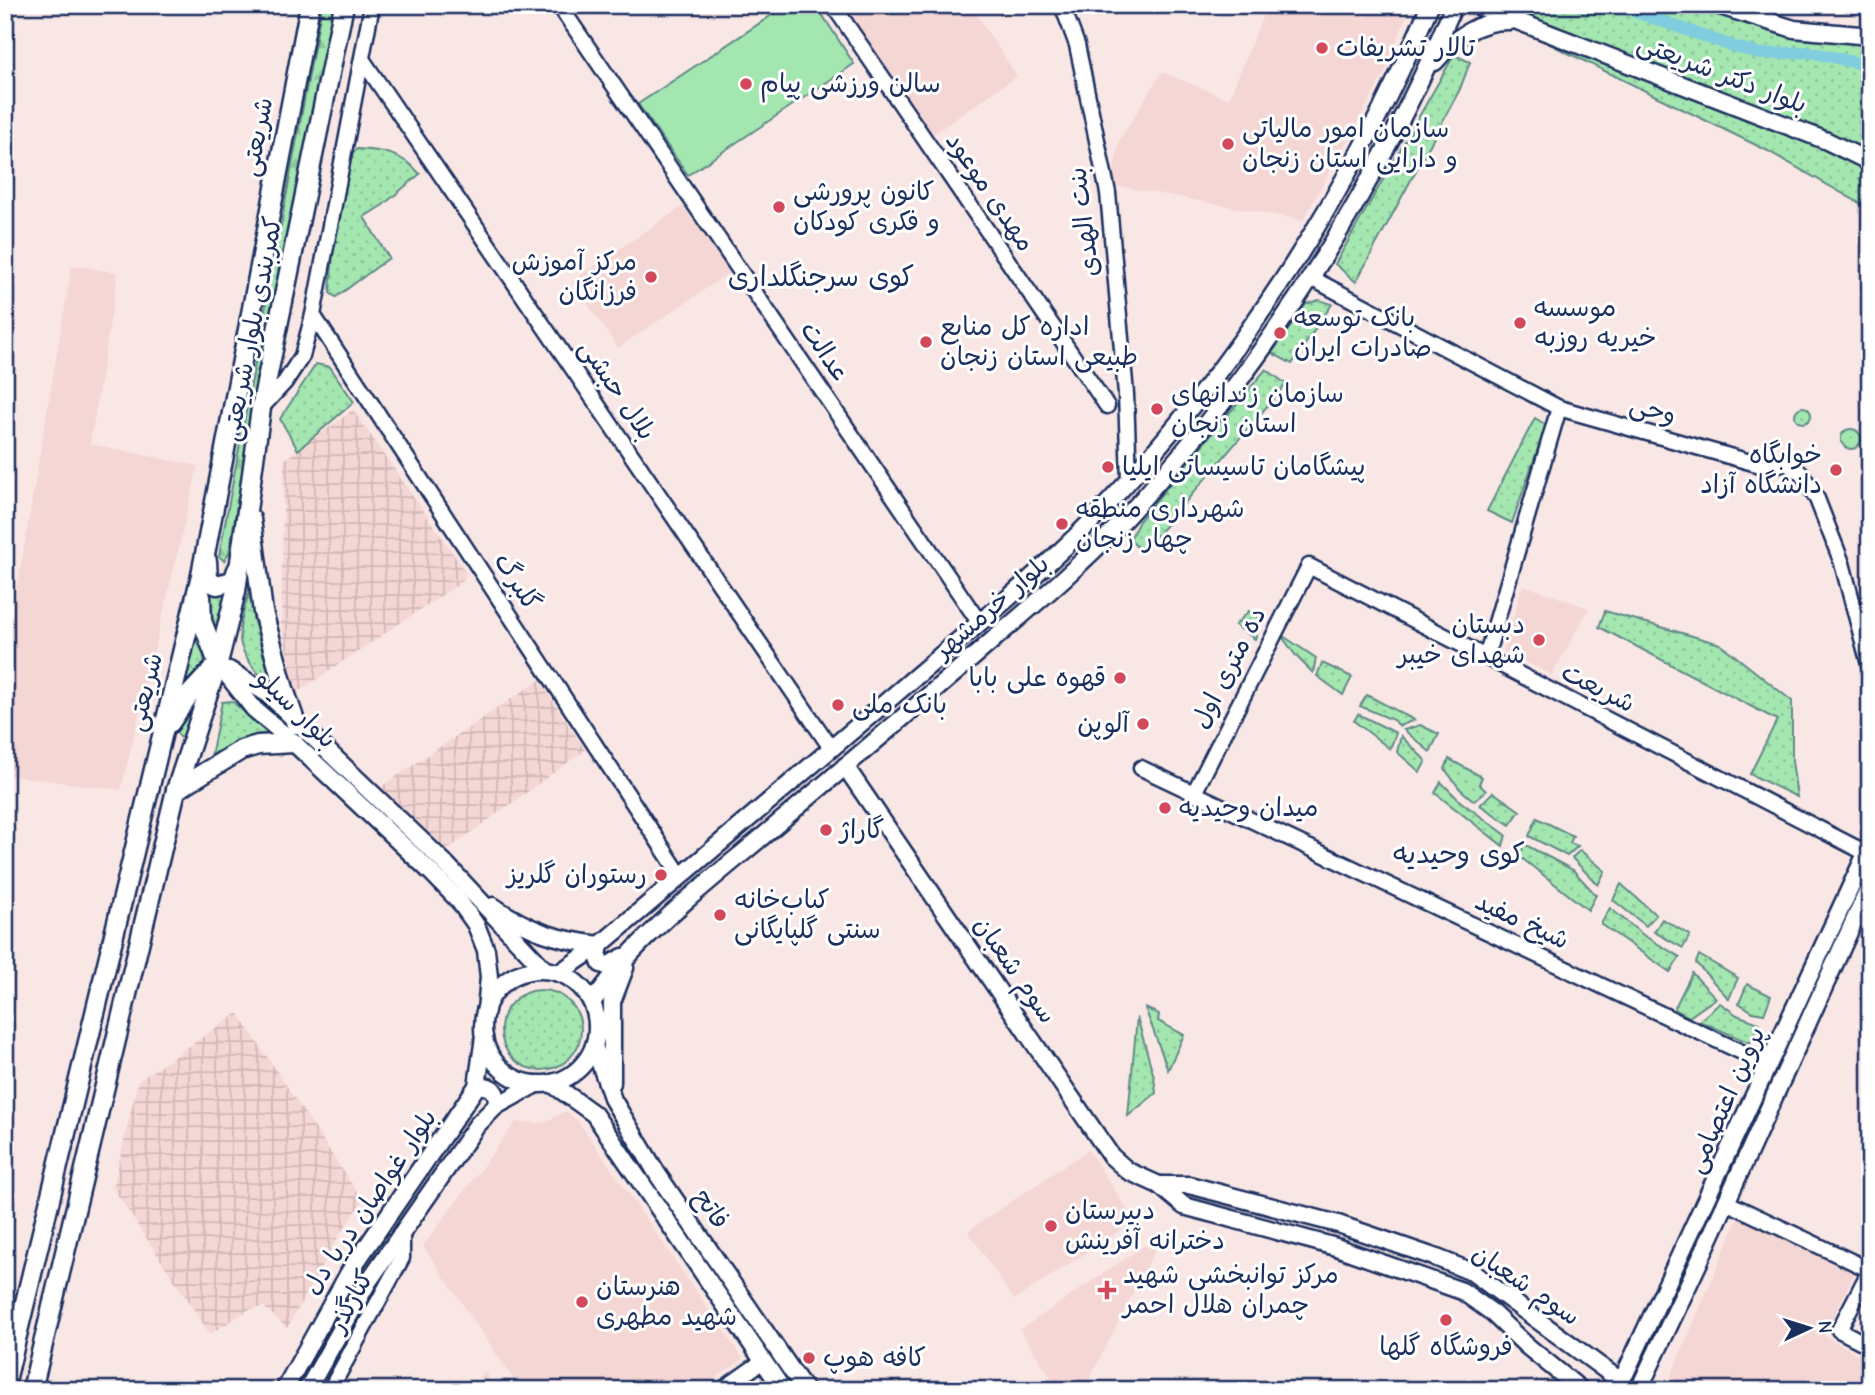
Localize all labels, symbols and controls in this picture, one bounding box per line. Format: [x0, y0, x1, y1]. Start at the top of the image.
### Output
street label: بلوار دکتر شریعتی [1633, 28, 1811, 121]
place label: تالار تشریفات [1336, 33, 1476, 63]
marker: تالار تشریفات [1314, 40, 1330, 56]
place label: سالن ورزشی پیام [760, 69, 941, 103]
marker: سالن ورزشی پیام [738, 76, 754, 92]
street label: شریعتی [235, 95, 280, 179]
place label: سازمان امور مالیاتی و دارایی استان زنجان [1242, 114, 1458, 175]
street label: مهدی موعود [938, 127, 1041, 258]
marker: سازمان امور مالیاتی و دارایی استان زنجان [1220, 136, 1236, 152]
street label: بنت الهدی [1062, 165, 1106, 279]
place label: کانون پرورشی و فکری کودکان [793, 177, 940, 237]
marker: کانون پرورشی و فکری کودکان [771, 199, 787, 215]
street label: کمربندی بلوار شریعتی [216, 214, 289, 444]
place label: مرکز آموزش فرزانگان [511, 247, 637, 307]
district label: کوی سرجنگلداری [728, 260, 914, 293]
marker: مرکز آموزش فرزانگان [643, 269, 659, 285]
place label: موسسه خیریه روزبه [1534, 293, 1657, 353]
place label: بانک توسعه صادرات ایران [1294, 303, 1432, 363]
place label: اداره کل منابع طبیعی استان زنجان [940, 312, 1138, 373]
marker: موسسه خیریه روزبه [1512, 315, 1528, 331]
street label: عدالت [794, 316, 856, 388]
marker: بانک توسعه صادرات ایران [1272, 325, 1288, 341]
street label: بلال حبشی [572, 334, 662, 447]
marker: اداره کل منابع طبیعی استان زنجان [918, 334, 934, 350]
place label: سازمان زندانهای استان زنجان [1171, 379, 1344, 439]
street label: وحی [1626, 389, 1680, 432]
marker: سازمان زندانهای استان زنجان [1149, 401, 1165, 417]
place label: خوابگاه دانشگاه آزاد [1700, 439, 1822, 500]
place label: پیشگامان تاسیساتی ایلیا [1122, 451, 1366, 483]
marker: پیشگامان تاسیساتی ایلیا [1100, 459, 1116, 475]
marker: خوابگاه دانشگاه آزاد [1828, 462, 1844, 478]
place label: شهرداری منطقه چهار زنجان [1076, 494, 1245, 554]
marker: شهرداری منطقه چهار زنجان [1054, 516, 1070, 532]
street label: گلبرگ [487, 547, 548, 617]
street label: بلوار خرمشهر [927, 549, 1056, 666]
street label: ده متری اول [1186, 602, 1272, 734]
place label: دبستان شهدای خیبر [1396, 610, 1525, 670]
marker: دبستان شهدای خیبر [1531, 632, 1547, 648]
street label: شریعتی [121, 650, 170, 735]
street label: شریعت [1556, 657, 1640, 719]
street label: بلوار سیلو [248, 663, 343, 755]
place label: قهوه علی بابا [968, 663, 1106, 694]
marker: قهوه علی بابا [1112, 670, 1128, 686]
place label: بانک ملی [852, 690, 947, 721]
marker: بانک ملی [830, 697, 846, 713]
place label: آلوپن [1077, 709, 1131, 740]
marker: آلوپن [1135, 716, 1151, 732]
place label: میدان وحیدیه [1179, 793, 1318, 823]
marker: میدان وحیدیه [1157, 800, 1173, 816]
place label: گاراژ [838, 814, 884, 845]
marker: گاراژ [818, 822, 834, 838]
district label: کوی وحیدیه [1393, 838, 1525, 870]
place label: رستوران گلریز [505, 859, 647, 891]
marker: رستوران گلریز [653, 867, 669, 883]
place label: کباب‌خانه سنتی گلپایگانی [734, 885, 881, 946]
street label: شیخ مفید [1469, 886, 1574, 958]
marker: کباب‌خانه سنتی گلپایگانی [712, 907, 728, 923]
street label: سوم شعبان [964, 911, 1063, 1031]
street label: پروین اعتصامی [1680, 1022, 1773, 1178]
street label: بلوار غواصان دریا دل [297, 1104, 444, 1301]
street label: فاتح [685, 1183, 735, 1236]
place label: دبیرستان دخترانه آفرینش [1065, 1196, 1225, 1256]
marker: دبیرستان دخترانه آفرینش [1043, 1218, 1059, 1234]
street label: سوم شعبان [1464, 1238, 1586, 1335]
place label: مرکز توانبخشی شهید چمران هلال احمر [1121, 1260, 1339, 1320]
street label: کنارگذر [320, 1264, 380, 1339]
place label: هنرستان شهید مطهری [596, 1272, 737, 1332]
marker: مرکز توانبخشی شهید چمران هلال احمر [1097, 1280, 1117, 1300]
marker: هنرستان شهید مطهری [574, 1294, 590, 1310]
north arrow [1773, 1294, 1843, 1364]
marker: فروشگاه گلها [1438, 1312, 1454, 1328]
text: N [1814, 1320, 1836, 1334]
place label: فروشگاه گلها [1379, 1331, 1513, 1362]
place label: کافه هوپ [823, 1343, 926, 1374]
marker: کافه هوپ [801, 1350, 817, 1366]

